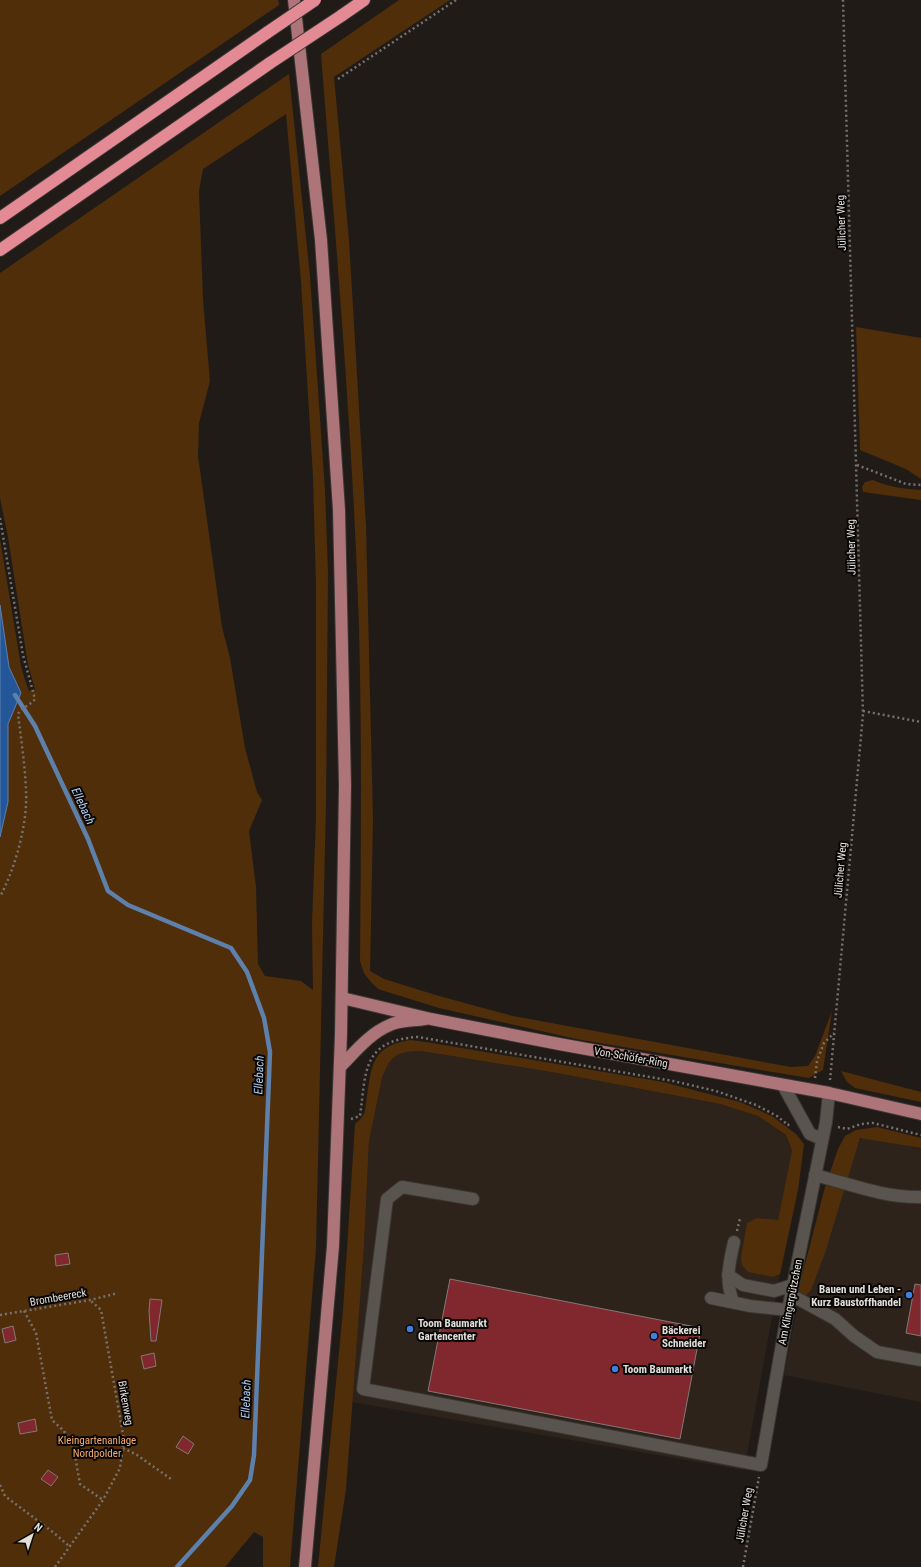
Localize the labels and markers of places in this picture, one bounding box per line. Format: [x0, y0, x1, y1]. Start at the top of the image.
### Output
place label: Bauen und Leben - Kurz Baustoffhandel [811, 1283, 901, 1309]
marker: Bauen und Leben - Kurz Baustoffhandel [904, 1290, 914, 1300]
place label: Toom Baumarkt Gartencenter [418, 1317, 488, 1343]
marker: Toom Baumarkt Gartencenter [405, 1324, 415, 1334]
place label: Bäckerei Schneider [662, 1324, 707, 1350]
marker: Bäckerei Schneider [649, 1331, 659, 1341]
place label: Toom Baumarkt [623, 1363, 693, 1376]
marker: Toom Baumarkt [610, 1364, 620, 1374]

